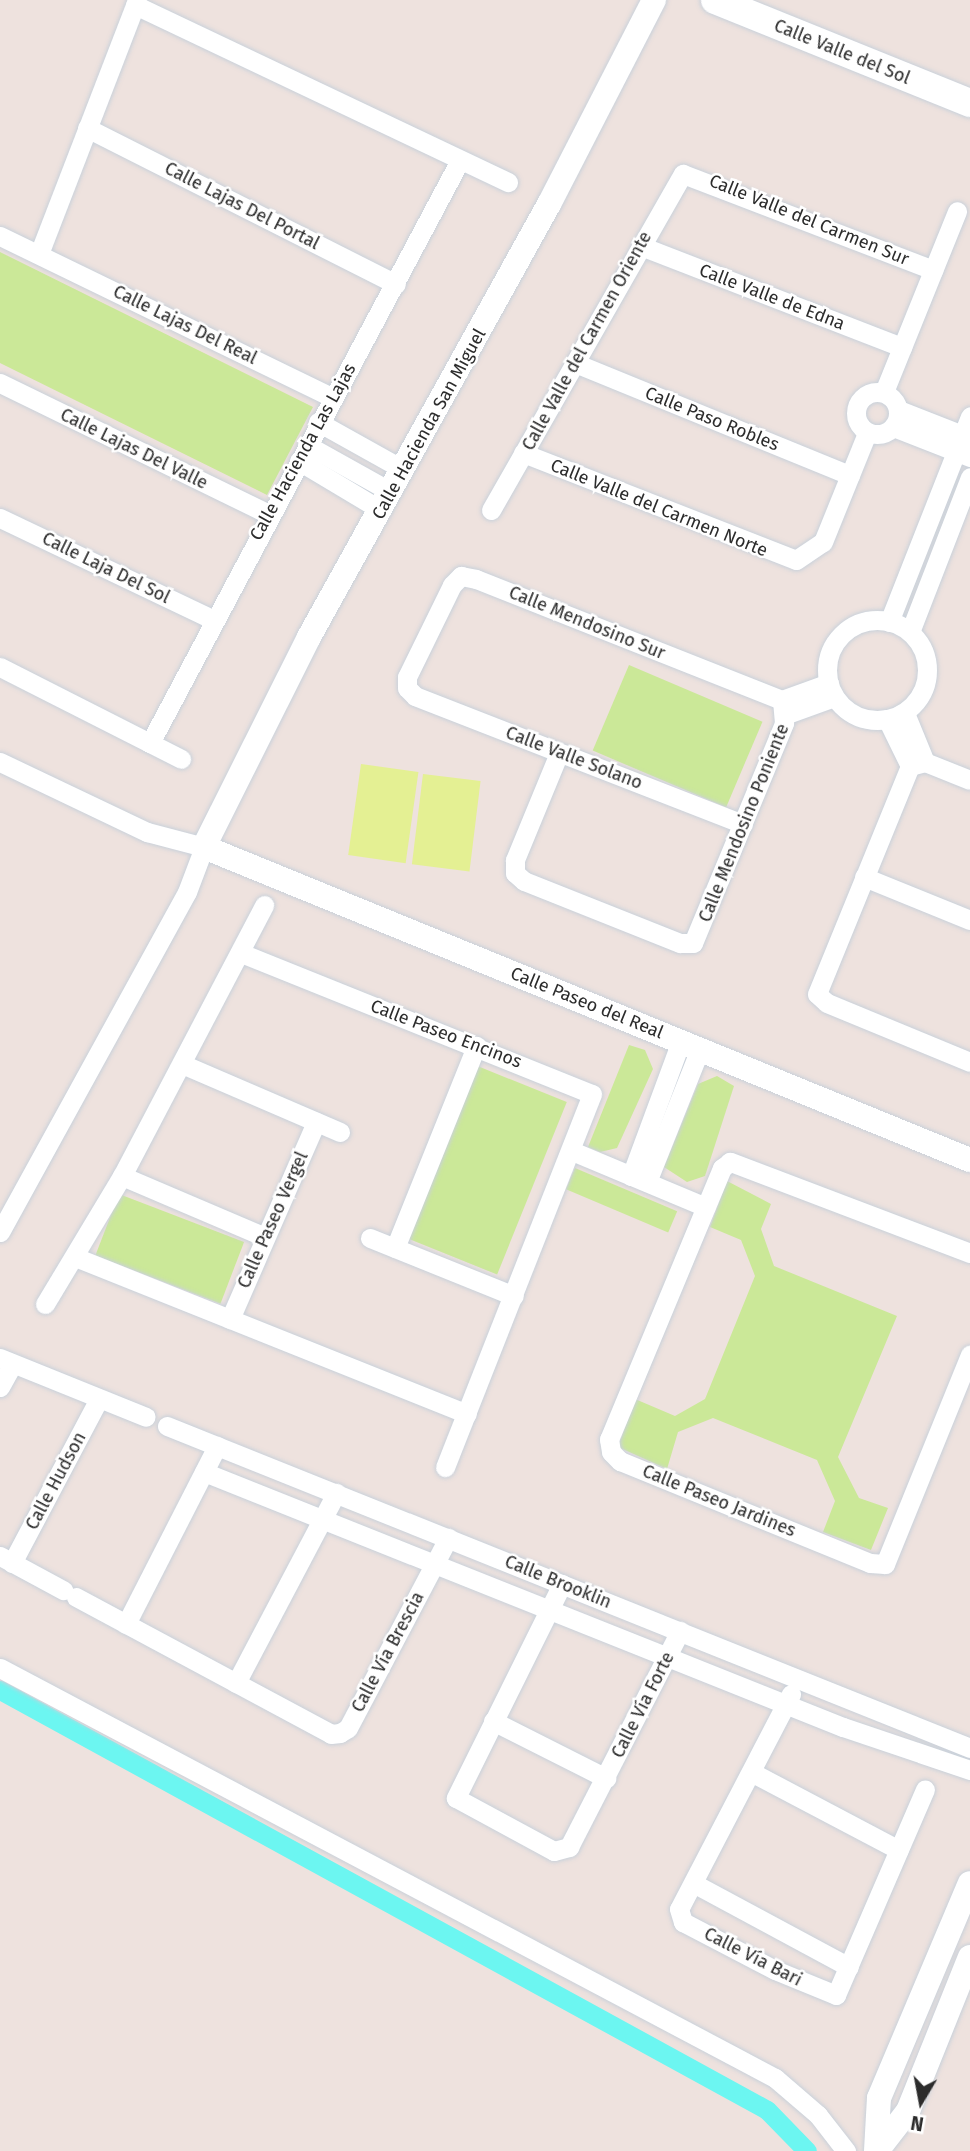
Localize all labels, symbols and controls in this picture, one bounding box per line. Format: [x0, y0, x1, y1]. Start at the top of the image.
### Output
street label: Calle Valle del Sol [771, 15, 913, 89]
street label: Calle Lajas Del Portal [161, 158, 323, 254]
street label: Calle Valle del Carmen Sur [706, 170, 912, 270]
street label: Calle Valle del Carmen Oriente [518, 228, 656, 454]
street label: Calle Valle de Edna [696, 259, 848, 335]
street label: Calle Lajas Del Real [110, 281, 260, 369]
street label: Calle Hacienda San Miguel [368, 325, 490, 523]
street label: Calle Hacienda Las Lajas [245, 360, 361, 544]
street label: Calle Paso Robles [642, 382, 782, 456]
street label: Calle Lajas Del Valle [57, 404, 211, 494]
street label: Calle Valle del Carmen Norte [547, 455, 771, 561]
street label: Calle Laja Del Sol [39, 528, 173, 608]
street label: Calle Mendosino Sur [506, 582, 668, 664]
street label: Calle Mendosino Poniente [694, 721, 794, 925]
street label: Calle Valle Solano [503, 722, 645, 794]
street label: Calle Paseo del Real [507, 962, 667, 1044]
street label: Calle Paseo Encinos [367, 995, 525, 1073]
street label: Calle Paseo Vergel [233, 1148, 313, 1292]
street label: Calle Hudson [21, 1428, 91, 1534]
street label: Calle Paseo Jardines [639, 1460, 799, 1542]
street label: Calle Brooklin [502, 1551, 614, 1613]
street label: Calle Vía Brescia [347, 1588, 429, 1716]
street label: Calle Vía Forte [607, 1648, 679, 1762]
street label: Calle Vía Bari [700, 1923, 806, 1991]
north arrow [886, 2067, 956, 2137]
text: N [909, 2111, 925, 2136]

